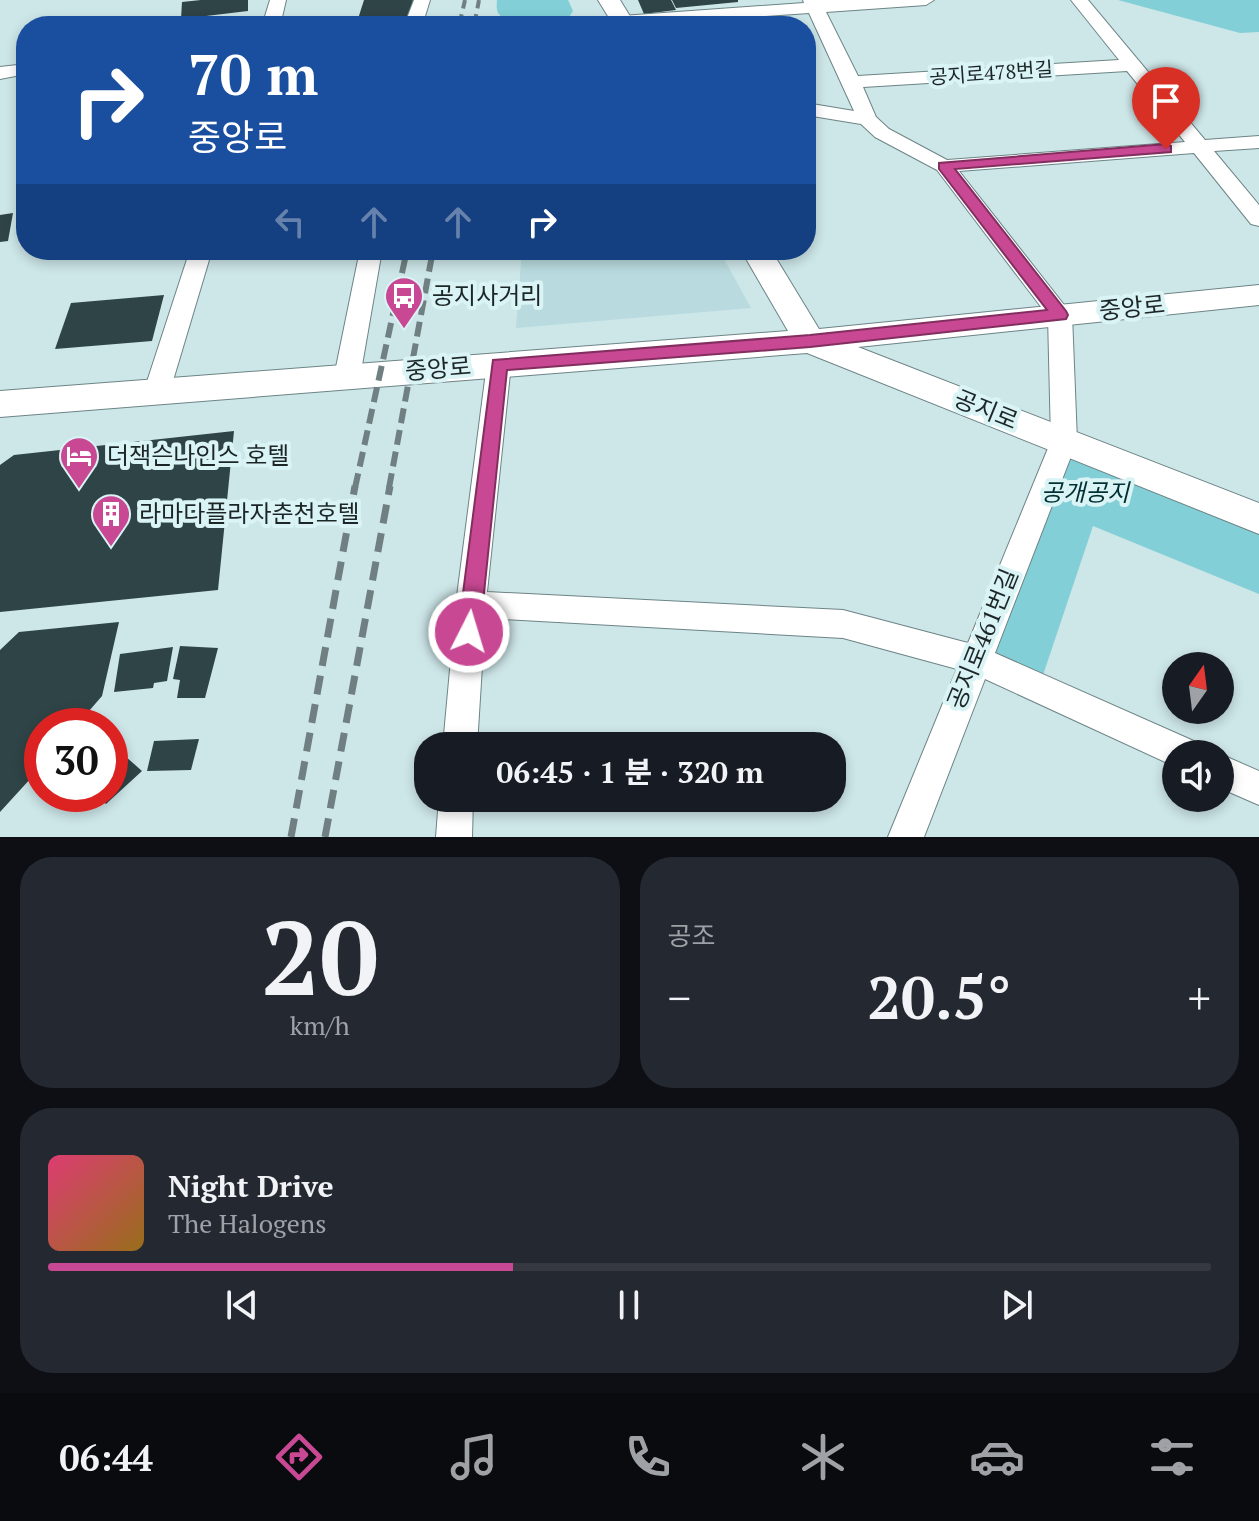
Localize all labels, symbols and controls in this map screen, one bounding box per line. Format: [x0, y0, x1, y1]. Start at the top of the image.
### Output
text: 70 m [188, 37, 318, 111]
icon: right [56, 48, 160, 152]
street label: 공지로478번길 [928, 55, 1054, 90]
pin [1132, 67, 1200, 149]
icon: arrive [1144, 79, 1188, 123]
text: 중앙로 [188, 113, 287, 160]
icon: left [268, 200, 312, 244]
icon: ahead [352, 200, 396, 244]
icon: ahead [436, 200, 480, 244]
icon: right [520, 200, 564, 244]
bus stop icon: 공지사거리 [383, 275, 425, 330]
place label: 공지사거리 [432, 279, 542, 311]
street label: 중앙로 [1097, 288, 1167, 326]
street label: 중앙로 [404, 349, 472, 387]
street label: 공지로 [950, 382, 1023, 436]
hotel icon: 더잭슨나인스 호텔 [58, 435, 100, 490]
place label: 더잭슨나인스 호텔 [107, 439, 289, 471]
park label: 공개공지 [1041, 476, 1131, 508]
building icon: 라마다플라자춘천호텔 [90, 493, 132, 548]
place label: 라마다플라자춘천호텔 [139, 497, 360, 529]
street label: 공지로461번길 [939, 564, 1025, 714]
position arrow [427, 590, 511, 674]
north arrow [1162, 652, 1234, 724]
map controls [1162, 652, 1234, 812]
speed limit sign: 30 [24, 708, 128, 812]
button: sound [1162, 740, 1234, 812]
text: 06:45 · 1 분 · 320 m [496, 752, 764, 792]
text: 20 [261, 887, 379, 1025]
text: 공조 [668, 918, 715, 952]
text: 20.5° [867, 957, 1011, 1036]
text: − [668, 968, 691, 1027]
text: + [1188, 968, 1211, 1027]
text: km/h [290, 1008, 350, 1042]
text: Night Drive [168, 1166, 334, 1206]
text: The Halogens [168, 1206, 326, 1240]
icon: previous [220, 1283, 264, 1327]
icon: pause [607, 1283, 651, 1327]
icon: next [995, 1283, 1039, 1327]
icon: directions [271, 1429, 327, 1485]
icon: music [446, 1429, 502, 1485]
icon: phone [620, 1429, 676, 1485]
icon: climate [795, 1429, 851, 1485]
icon: car [969, 1429, 1025, 1485]
icon: filters [1144, 1429, 1200, 1485]
text: 06:44 [59, 1434, 153, 1481]

